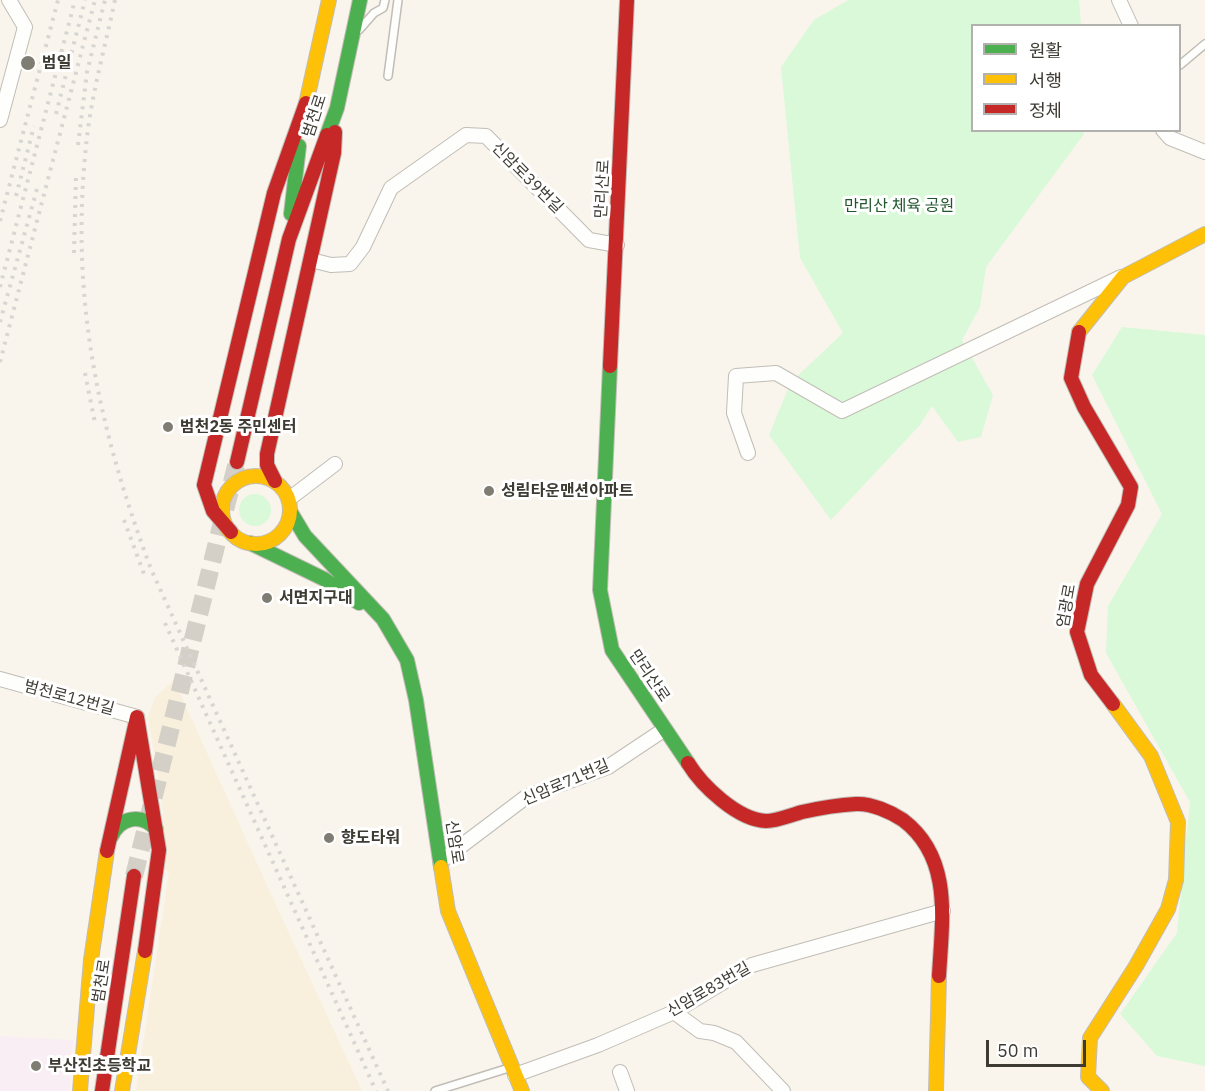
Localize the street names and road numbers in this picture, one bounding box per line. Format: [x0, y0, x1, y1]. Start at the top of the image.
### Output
street label: 범천로 [299, 92, 331, 140]
street label: 신암로39번길 [487, 138, 567, 218]
street label: 만리산로 [592, 159, 614, 219]
street label: 엄광로 [1054, 583, 1080, 629]
street label: 만리산로 [625, 646, 673, 706]
street label: 범천로12번길 [22, 677, 116, 719]
street label: 신암로71번길 [520, 756, 612, 810]
street label: 신암로 [441, 819, 467, 865]
street label: 범천로 [89, 958, 115, 1004]
street label: 신암로83번길 [664, 958, 754, 1022]

